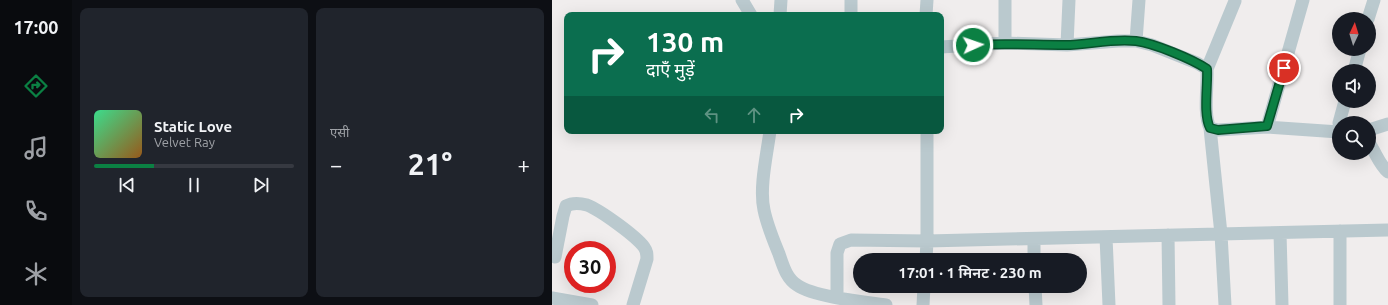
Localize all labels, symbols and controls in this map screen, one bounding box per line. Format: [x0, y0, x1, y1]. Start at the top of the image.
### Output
north arrow [1332, 12, 1376, 56]
map controls [1332, 12, 1376, 160]
text: 17:00 [13, 17, 59, 37]
position arrow [952, 24, 994, 66]
text: 130 m [646, 26, 724, 57]
icon: right [580, 28, 632, 80]
pin [1267, 51, 1301, 85]
icon: arrive [1273, 57, 1295, 79]
text: दाएँ मुड़ें [646, 59, 695, 79]
button: sound [1332, 64, 1376, 108]
icon: directions [22, 72, 50, 100]
icon: left [701, 104, 723, 126]
icon: ahead [743, 104, 765, 126]
icon: right [785, 104, 807, 126]
button: search [1332, 116, 1376, 160]
text: Static Love [154, 118, 232, 135]
text: एसी [330, 125, 349, 139]
icon: music [22, 134, 50, 162]
text: Velvet Ray [154, 135, 215, 149]
text: 21° [408, 147, 452, 181]
text: − [330, 152, 342, 177]
text: + [518, 152, 530, 177]
icon: previous [116, 174, 138, 196]
icon: pause [183, 174, 205, 196]
icon: next [250, 174, 272, 196]
icon: phone [22, 197, 50, 225]
speed limit sign: 30 [564, 241, 616, 293]
icon: climate [22, 260, 50, 288]
text: 17:01 · 1 मिनट · 230 m [898, 264, 1042, 281]

